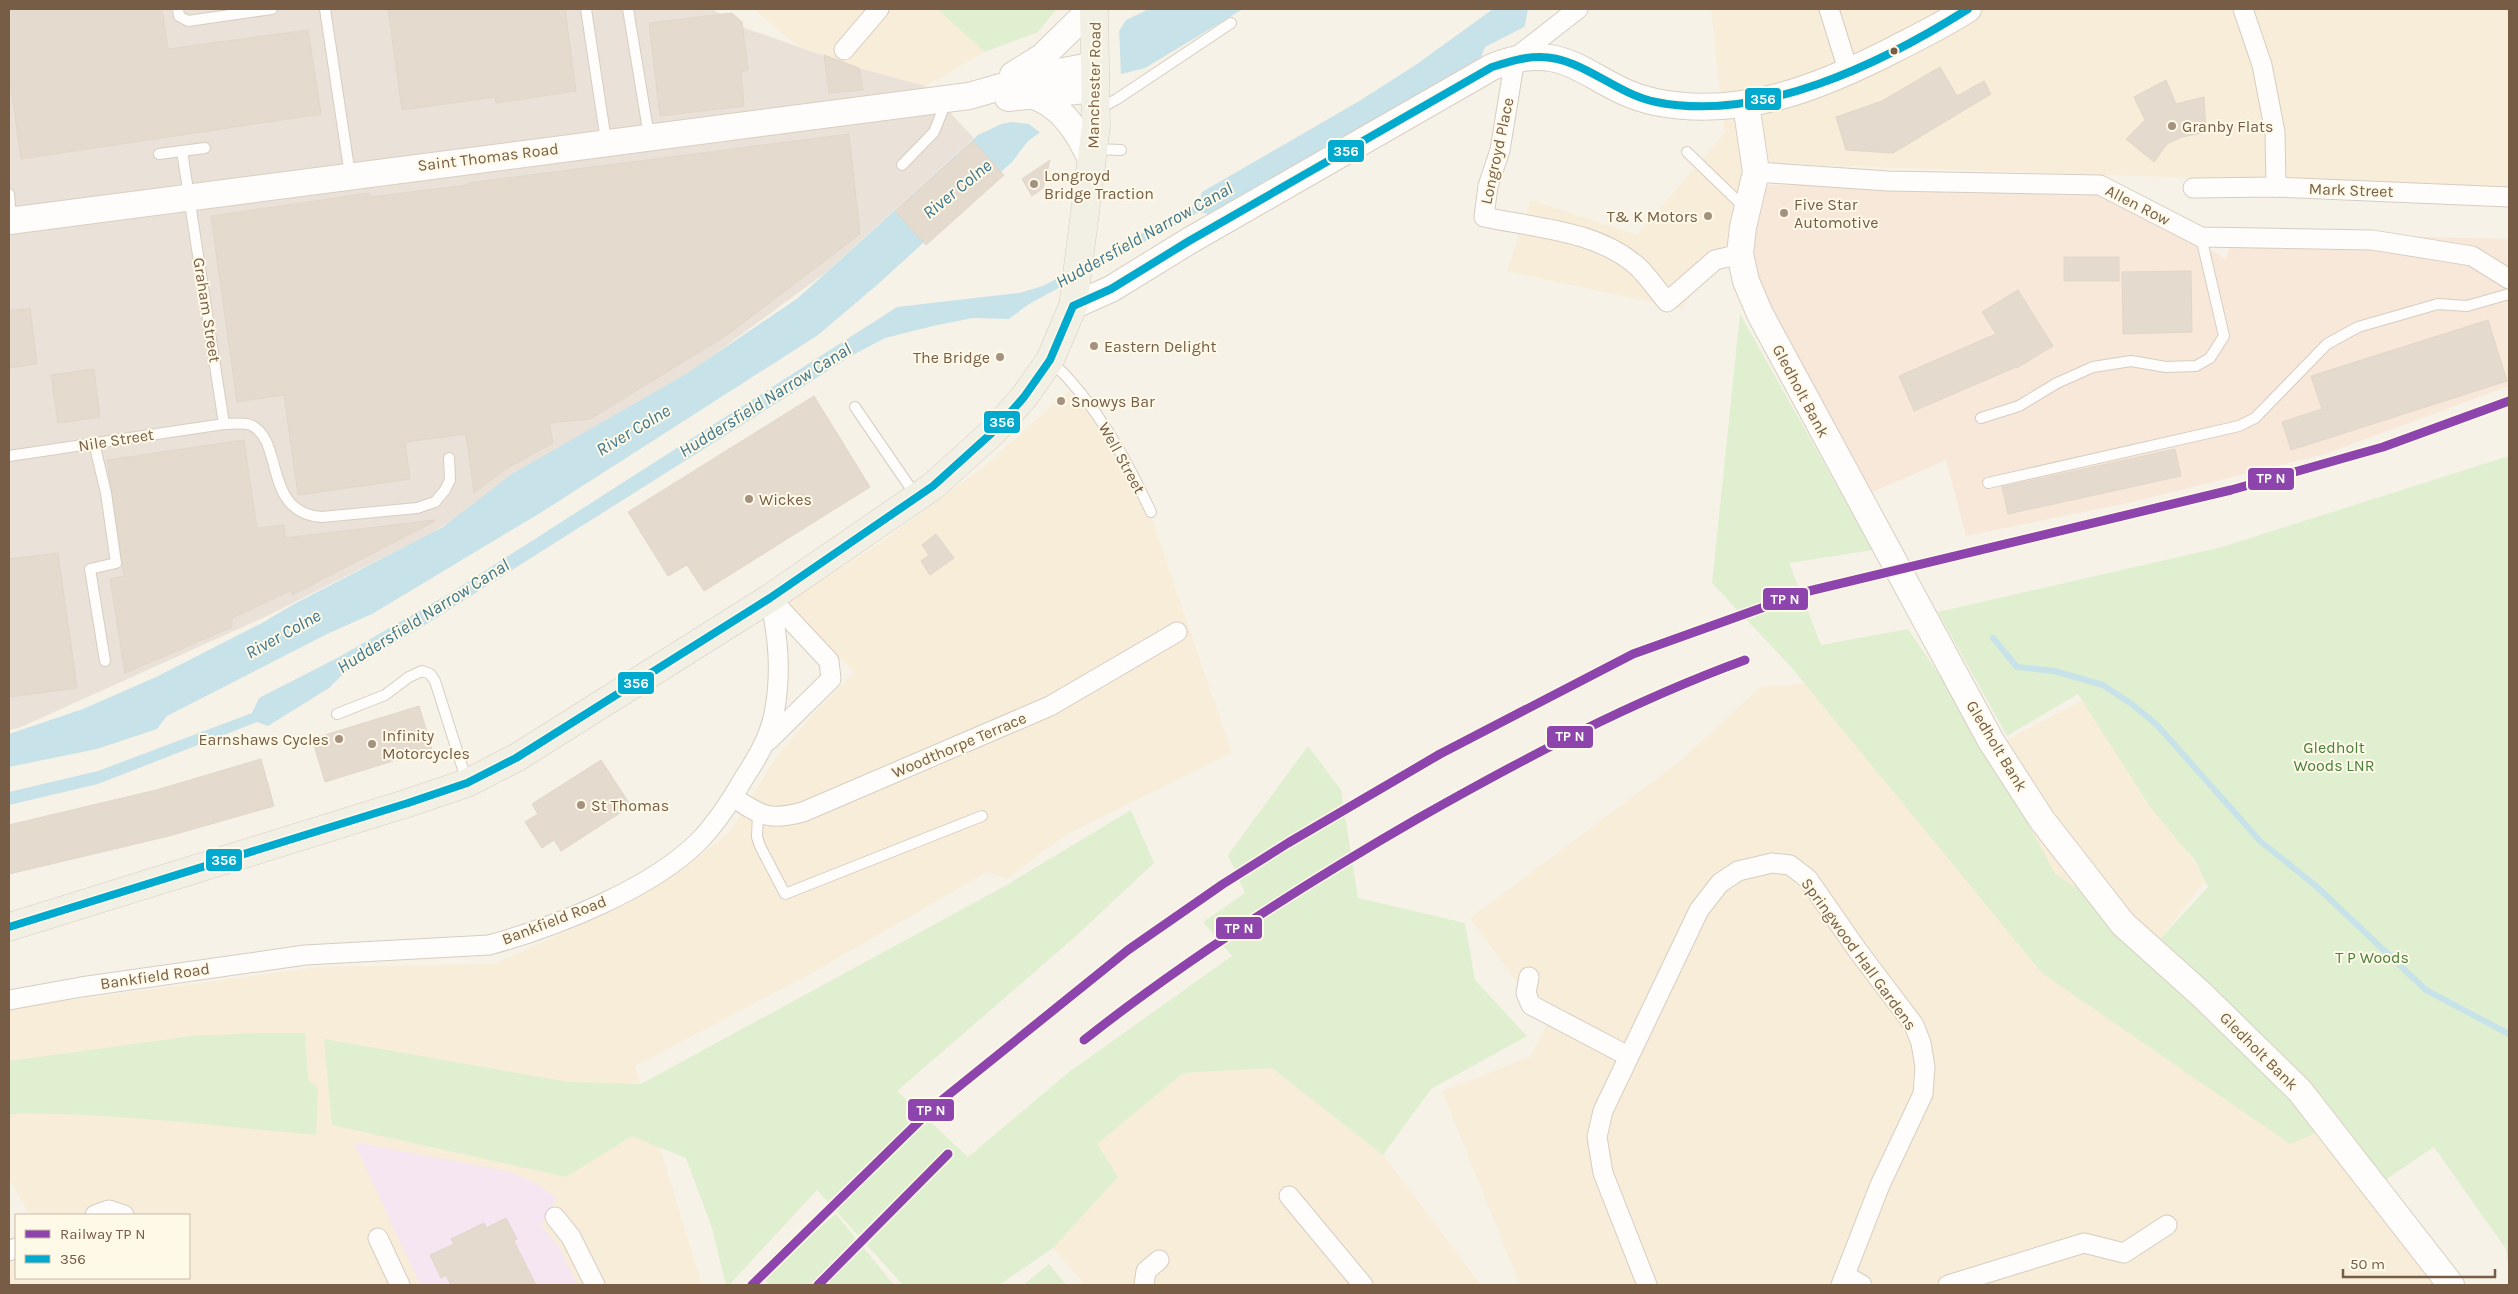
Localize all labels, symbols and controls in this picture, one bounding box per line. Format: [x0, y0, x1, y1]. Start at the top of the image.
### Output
street label: Manchester Road [1083, 21, 1105, 149]
unlabelled marker [1889, 46, 1899, 56]
line badge: 356 [1744, 87, 1782, 111]
text: 356 [1750, 91, 1776, 108]
street label: Longroyd Place [1476, 96, 1518, 206]
place label: Granby Flats [2182, 117, 2273, 136]
marker: Granby Flats [2166, 120, 2178, 132]
street label: Saint Thomas Road [416, 139, 560, 175]
line badge: 356 [1327, 139, 1365, 163]
text: 356 [1333, 143, 1359, 160]
water label: River Colne [918, 154, 996, 224]
place label: Longroyd Bridge Traction [1044, 166, 1154, 203]
water label: Huddersfield Narrow Canal [1052, 177, 1237, 293]
marker: Longroyd Bridge Traction [1028, 178, 1040, 190]
street label: Mark Street [2308, 179, 2394, 201]
street label: Allen Row [2103, 181, 2174, 230]
place label: Five Star Automotive [1794, 195, 1878, 232]
place label: T& K Motors [1607, 207, 1698, 226]
marker: Five Star Automotive [1778, 207, 1790, 219]
marker: T& K Motors [1702, 210, 1714, 222]
street label: Graham Street [189, 256, 225, 364]
place label: Eastern Delight [1104, 337, 1216, 356]
water label: Huddersfield Narrow Canal [675, 338, 856, 462]
marker: Eastern Delight [1088, 340, 1100, 352]
street label: Gledholt Bank [1769, 341, 1833, 441]
place label: The Bridge [913, 348, 990, 367]
marker: The Bridge [994, 351, 1006, 363]
place label: Snowys Bar [1071, 392, 1155, 411]
marker: Snowys Bar [1055, 395, 1067, 407]
water label: River Colne [592, 399, 674, 461]
line badge: 356 [983, 410, 1021, 434]
text: 356 [989, 414, 1015, 431]
street label: Well Street [1095, 419, 1149, 497]
street label: Nile Street [77, 425, 155, 455]
line badge: TP N [2247, 467, 2295, 491]
text: TP N [2256, 470, 2286, 487]
place label: Wickes [759, 490, 812, 509]
marker: Wickes [743, 493, 755, 505]
water label: Huddersfield Narrow Canal [333, 554, 514, 678]
line badge: TP N [1762, 587, 1809, 611]
text: TP N [1770, 591, 1800, 608]
water label: River Colne [241, 604, 325, 664]
line badge: 356 [617, 671, 655, 695]
text: 356 [623, 675, 649, 692]
street label: Gledholt Bank [1962, 697, 2032, 795]
street label: Woodthorpe Terrace [889, 708, 1029, 782]
line badge: TP N [1546, 725, 1594, 749]
place label: Infinity Motorcycles [382, 726, 470, 763]
text: TP N [1555, 728, 1585, 745]
place label: Earnshaws Cycles [198, 730, 329, 749]
marker: Earnshaws Cycles [333, 733, 345, 745]
marker: Infinity Motorcycles [366, 738, 378, 750]
park label: Gledholt Woods LNR [2293, 738, 2375, 775]
place label: St Thomas [591, 796, 669, 815]
marker: St Thomas [575, 799, 587, 811]
line badge: 356 [205, 848, 243, 872]
text: 356 [211, 852, 237, 869]
street label: Springwood Hall Gardens [1797, 874, 1921, 1034]
street label: Bankfield Road [499, 891, 609, 949]
line badge: TP N [1215, 916, 1263, 940]
text: TP N [1224, 920, 1254, 937]
park label: T P Woods [2335, 948, 2409, 967]
street label: Bankfield Road [99, 959, 211, 993]
street label: Gledholt Bank [2216, 1008, 2302, 1094]
line badge: TP N [907, 1098, 955, 1122]
text: TP N [916, 1102, 946, 1119]
legend [15, 1214, 190, 1279]
text: Railway TP N [60, 1225, 145, 1243]
scale bar [2343, 1246, 2496, 1278]
text: 356 [60, 1250, 86, 1268]
text: 50 m [2350, 1255, 2385, 1273]

